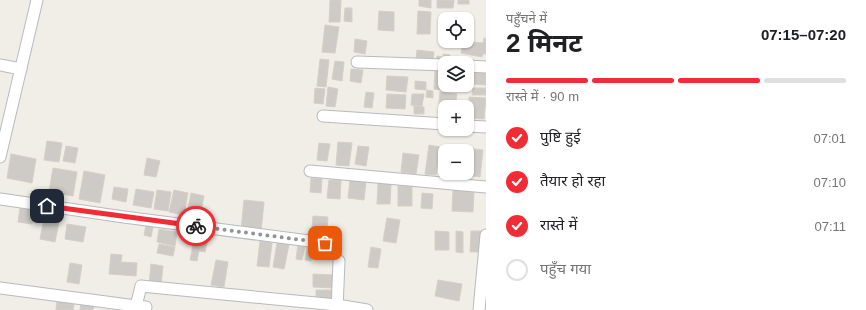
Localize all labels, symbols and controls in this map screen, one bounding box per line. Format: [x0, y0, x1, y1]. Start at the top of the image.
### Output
text: पहुँचने में [506, 11, 547, 26]
map controls [438, 12, 474, 180]
button: locate [438, 12, 474, 48]
text: 07:15–07:20 [761, 26, 846, 43]
text: 2 मिनट [506, 28, 582, 58]
button: layers [438, 56, 474, 92]
text: रास्ते में · 90 m [506, 89, 579, 104]
button: + [438, 100, 474, 136]
icon: check [506, 127, 528, 149]
text: पुष्टि हुई [540, 128, 581, 145]
text: 07:01 [813, 131, 846, 146]
button: − [438, 144, 474, 180]
icon: check [506, 171, 528, 193]
text: तैयार हो रहा [540, 172, 605, 189]
text: 07:10 [813, 175, 846, 190]
pin [30, 189, 64, 223]
icon: home [36, 195, 58, 217]
courier [176, 206, 216, 246]
icon: bike [185, 215, 207, 237]
icon: check [506, 215, 528, 237]
text: रास्ते में [540, 216, 578, 233]
text: 07:11 [814, 219, 846, 234]
pin [308, 226, 342, 260]
icon: bag [314, 232, 336, 254]
text: पहुँच गया [540, 260, 591, 277]

